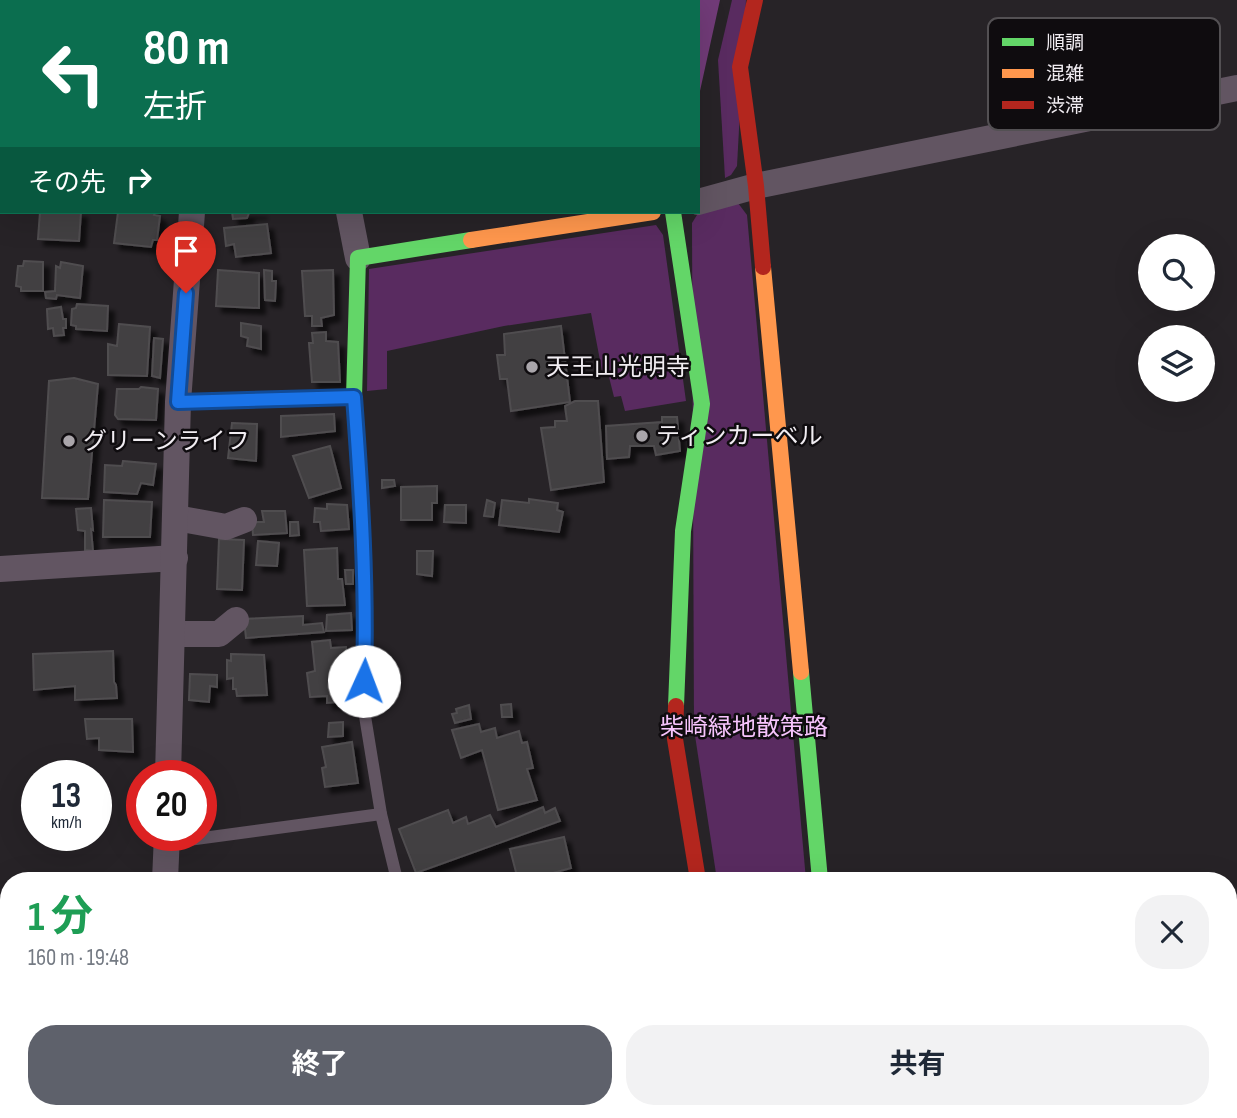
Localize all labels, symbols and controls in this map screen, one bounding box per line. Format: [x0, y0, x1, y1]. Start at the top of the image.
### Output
legend [988, 18, 1220, 130]
text: 80 m [143, 20, 230, 79]
icon: left [28, 28, 119, 119]
text: 順調 [1046, 32, 1084, 55]
text: 混雑 [1046, 63, 1084, 86]
text: 左折 [143, 88, 207, 127]
text: 渋滞 [1046, 95, 1084, 118]
icon: right [120, 161, 158, 199]
text: その先 [28, 168, 106, 199]
pin [156, 221, 216, 293]
icon: arrive [167, 232, 205, 270]
map controls [1138, 234, 1215, 402]
button: search [1138, 234, 1215, 311]
button: layers [1138, 325, 1215, 402]
place label: 天王山光明寺 [546, 353, 690, 382]
marker: 天王山光明寺 [524, 359, 540, 375]
place label: ティンカーベル [656, 422, 823, 451]
place label: グリーンライフ [83, 427, 250, 456]
marker: ティンカーベル [634, 428, 650, 444]
marker: グリーンライフ [61, 433, 77, 449]
position arrow [327, 644, 401, 718]
park label: 柴崎緑地散策路 [660, 713, 828, 742]
speed limit sign: 20 [126, 760, 217, 851]
text: 13 [52, 775, 81, 818]
text: km/h [51, 812, 82, 833]
text: 1 分 [28, 892, 93, 943]
button: close [1135, 895, 1209, 969]
text: 160 m · 19:48 [28, 944, 129, 972]
button: 終了 [28, 1025, 612, 1105]
button: 共有 [626, 1025, 1209, 1105]

